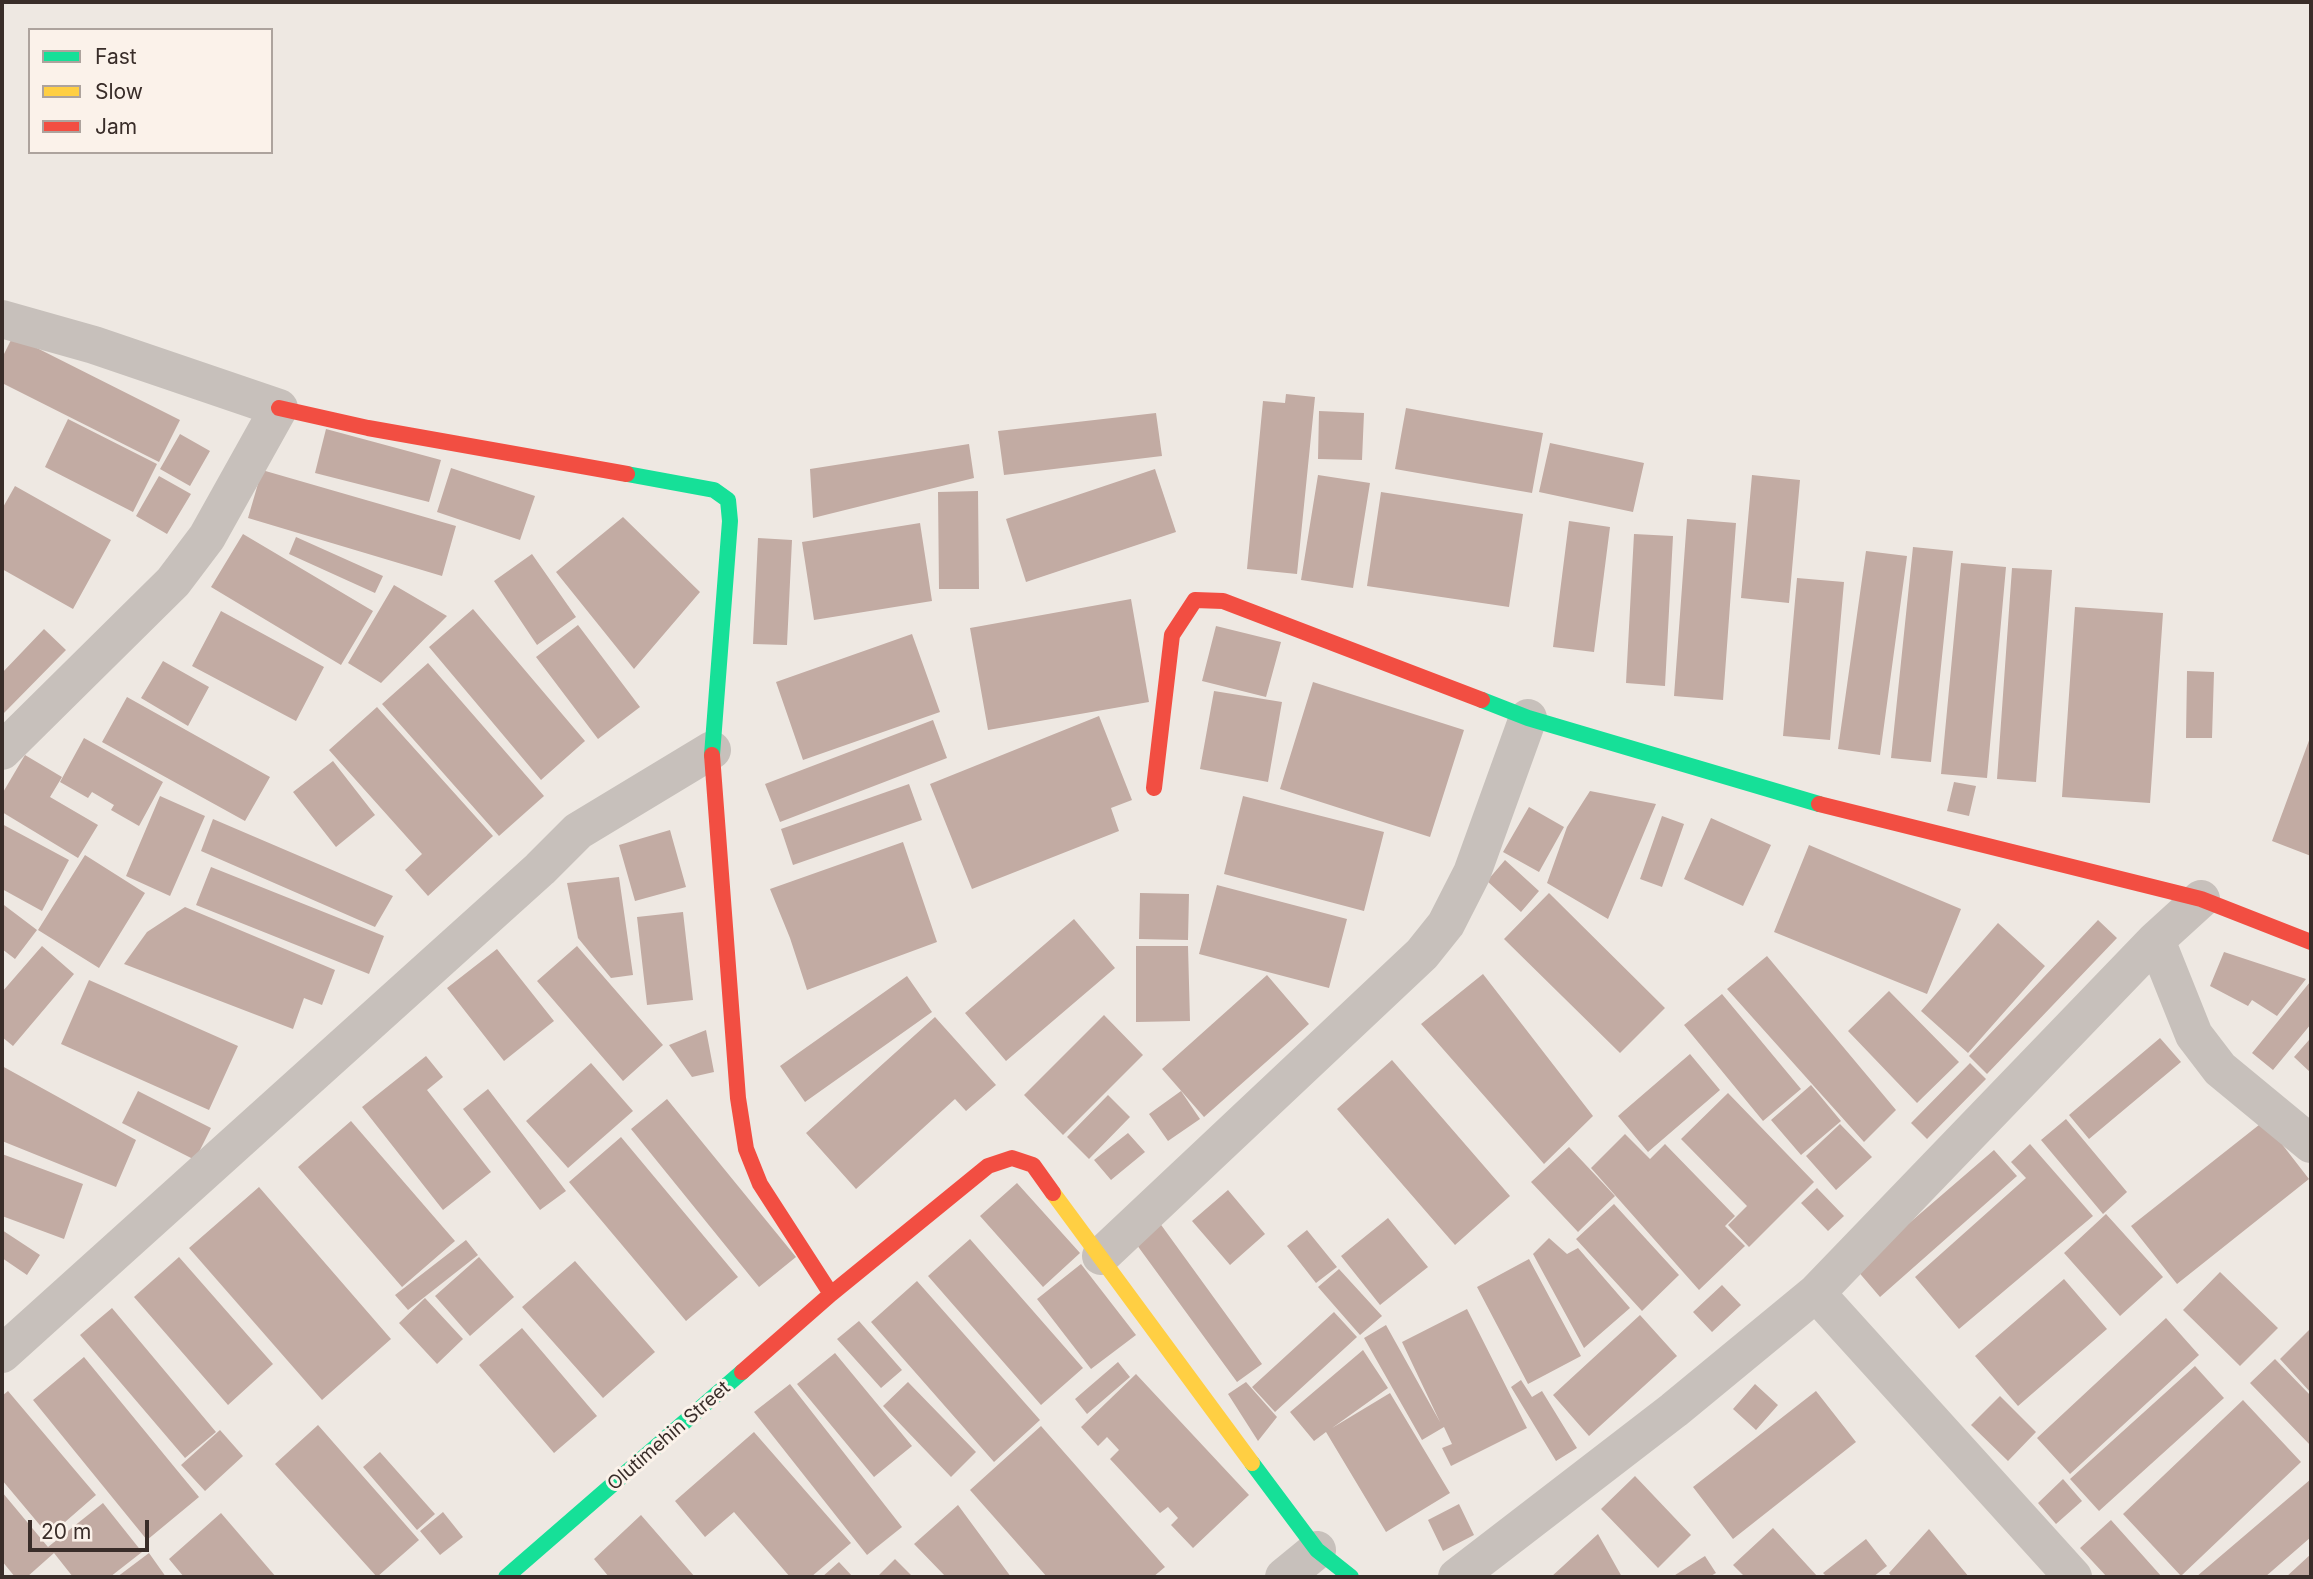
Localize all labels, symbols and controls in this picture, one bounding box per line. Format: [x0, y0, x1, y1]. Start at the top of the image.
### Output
legend [28, 28, 273, 154]
text: Fast [95, 44, 137, 69]
text: Slow [95, 79, 143, 104]
text: Jam [95, 114, 137, 139]
street label: Olutimehin Street [603, 1377, 735, 1495]
scale bar [32, 1506, 152, 1550]
text: 20 m [41, 1519, 91, 1544]

